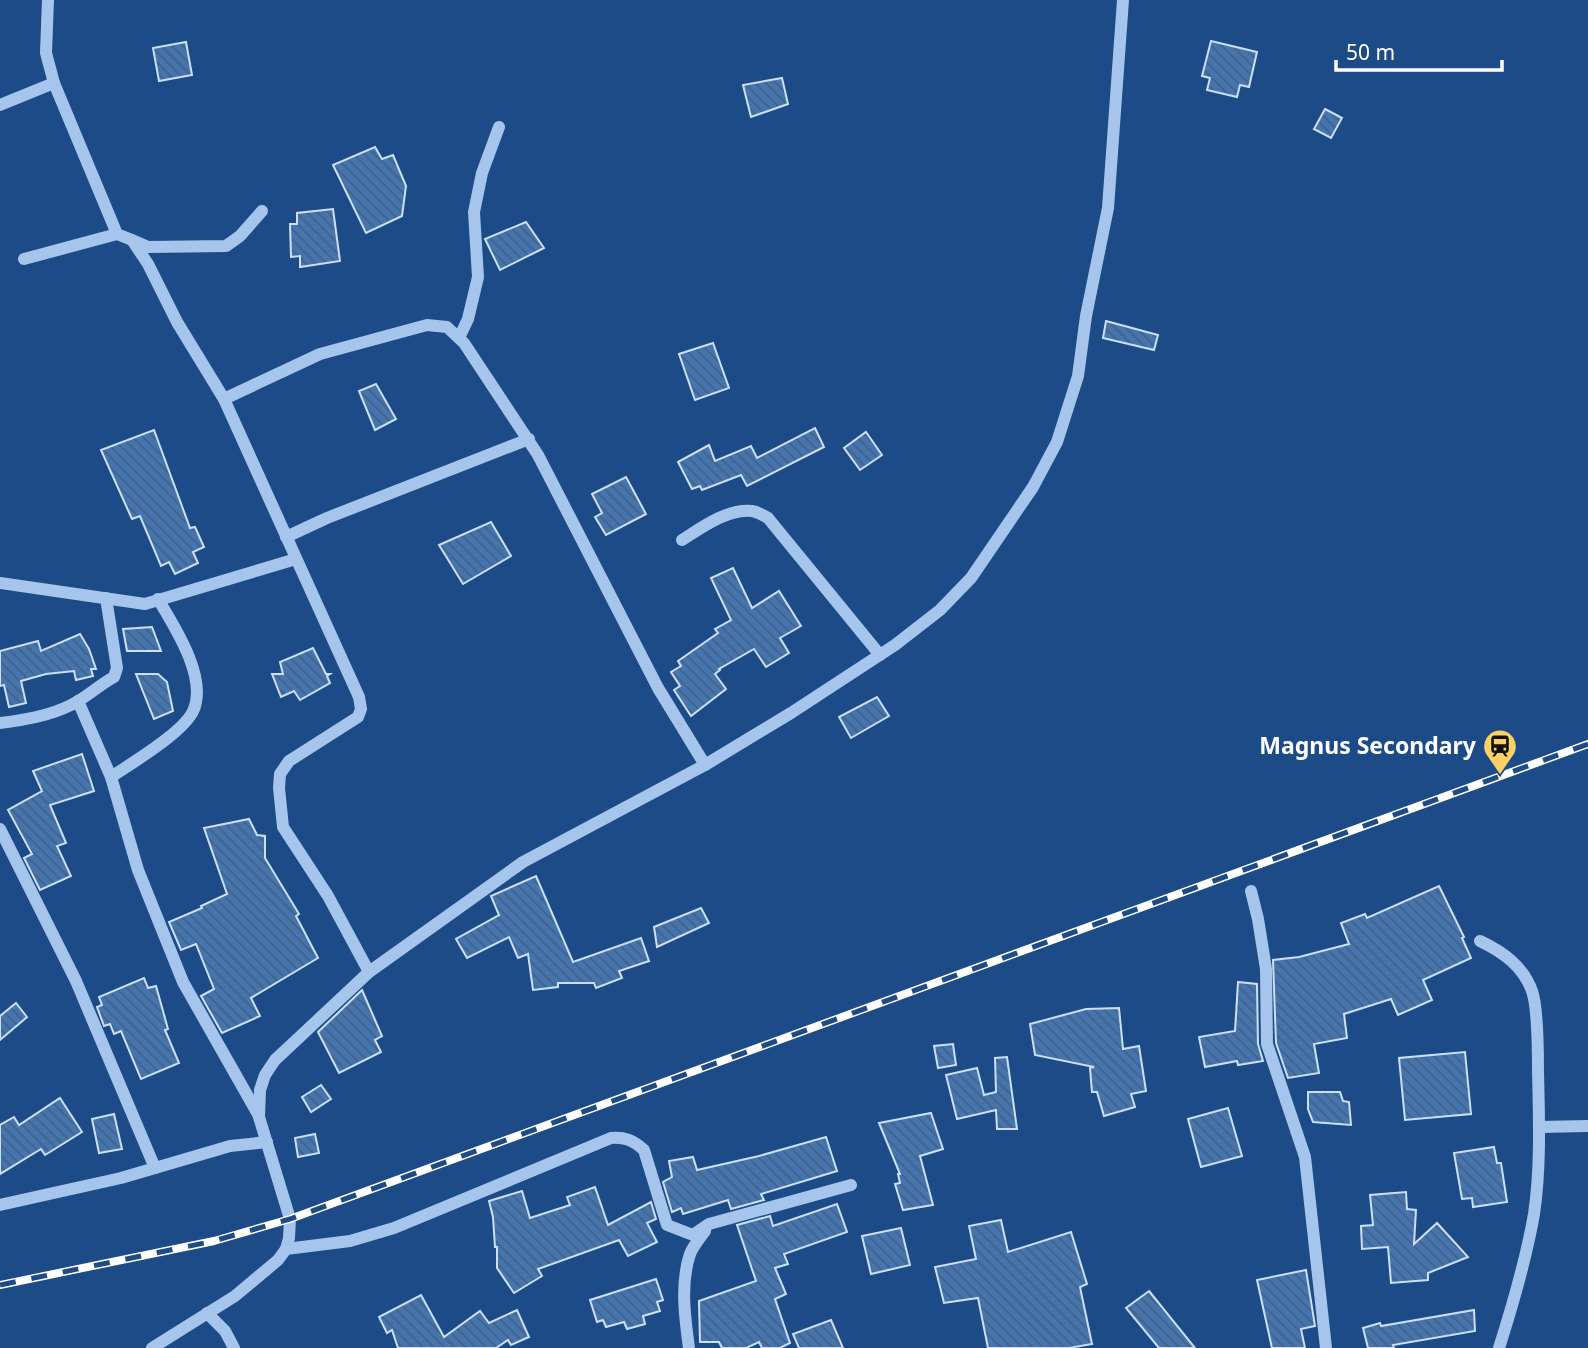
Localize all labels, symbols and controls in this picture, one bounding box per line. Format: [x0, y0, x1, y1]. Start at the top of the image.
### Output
scale bar [1336, 28, 1502, 72]
text: 50 m [1346, 38, 1395, 66]
station icon: Magnus Secondary [1481, 727, 1519, 776]
place label: Magnus Secondary [1259, 729, 1477, 761]

